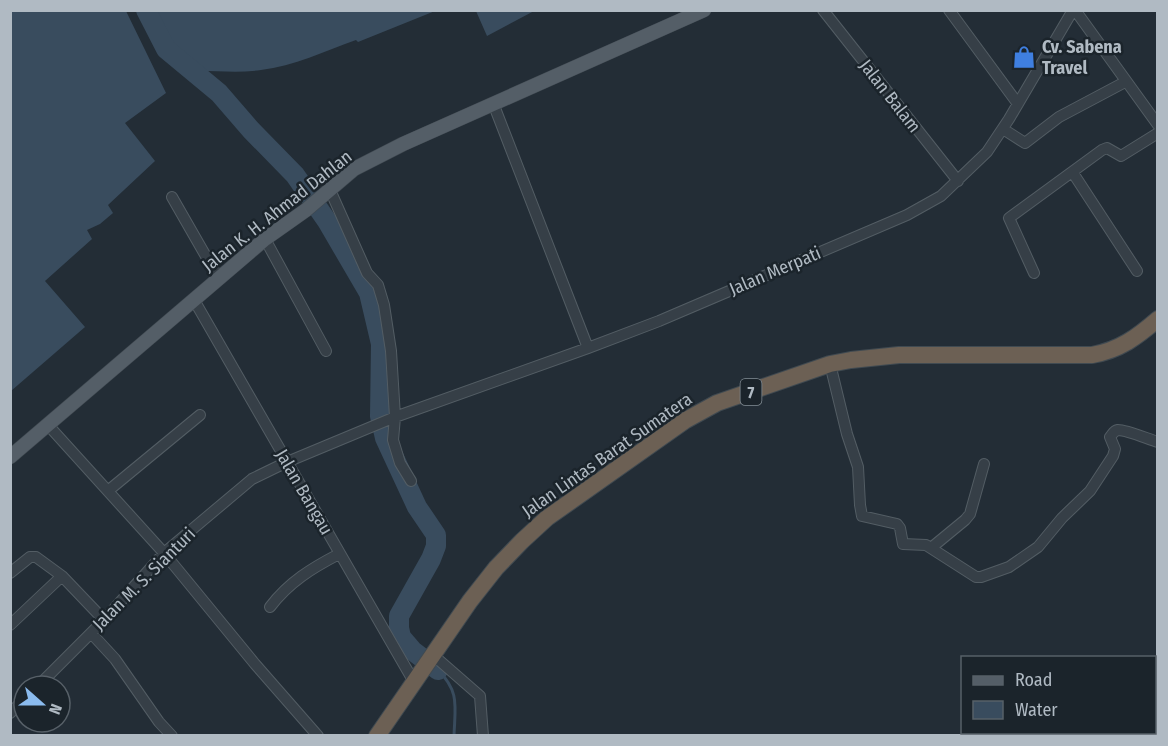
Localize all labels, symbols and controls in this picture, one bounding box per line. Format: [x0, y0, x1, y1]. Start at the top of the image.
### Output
place label: Cv. Sabena Travel [1042, 36, 1122, 79]
shop icon: Cv. Sabena Travel [1011, 44, 1037, 70]
street label: Jalan Balam [855, 55, 925, 137]
street label: Jalan K. H. Ahmad Dahlan [198, 146, 356, 276]
street label: Jalan Merpati [726, 242, 824, 300]
road number: 7 [740, 379, 762, 405]
street label: Jalan Lintas Barat Sumatera [518, 388, 696, 522]
street label: Jalan Bangau [271, 445, 337, 539]
street label: Jalan M. S. Sianturi [88, 523, 200, 635]
legend [961, 656, 1156, 734]
text: Road [1015, 669, 1052, 691]
north arrow [12, 674, 72, 734]
text: Water [1015, 699, 1058, 721]
text: N [45, 701, 66, 717]

